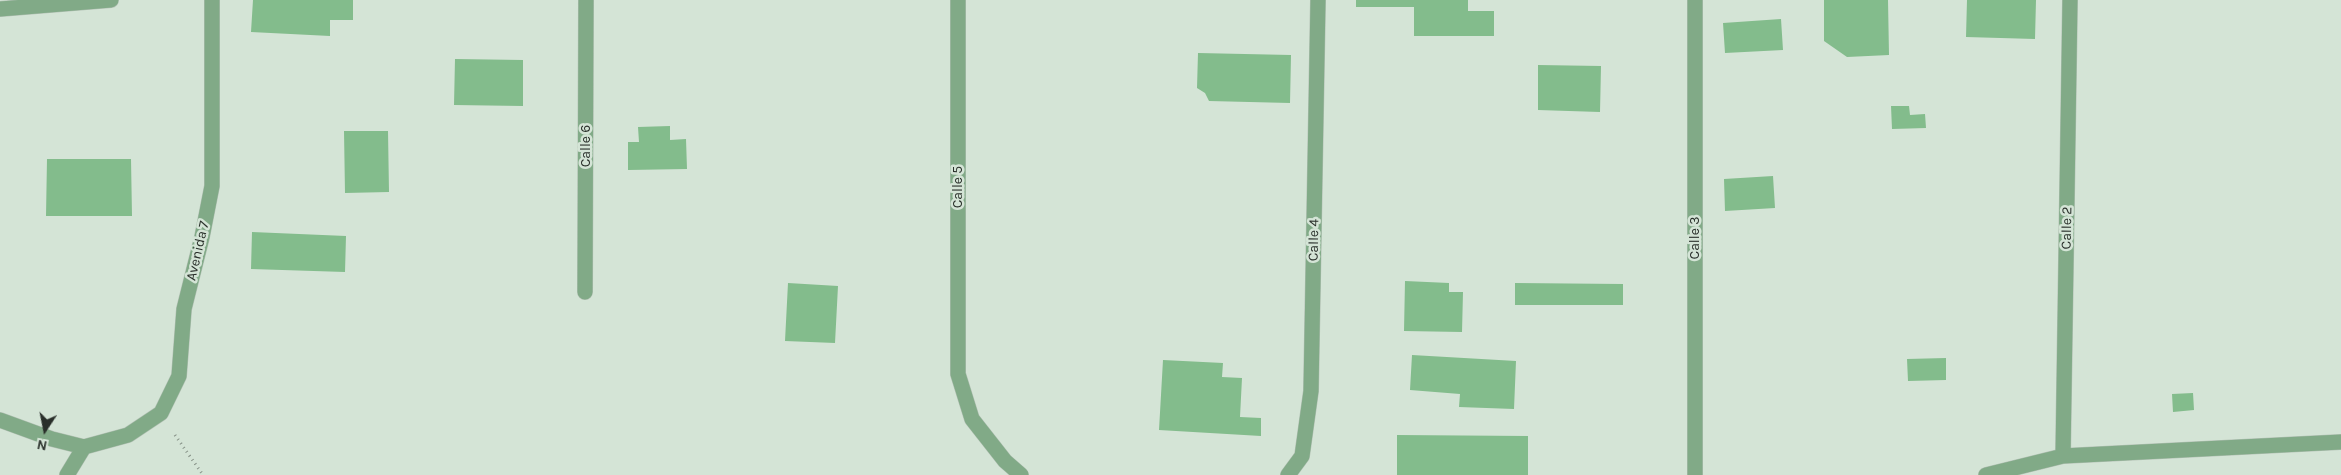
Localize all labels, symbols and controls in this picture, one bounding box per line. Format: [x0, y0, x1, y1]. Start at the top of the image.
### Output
street label: Calle 6 [578, 125, 594, 167]
street label: Calle 5 [950, 166, 966, 208]
street label: Calle 2 [2058, 206, 2076, 250]
street label: Calle 3 [1687, 217, 1703, 259]
street label: Calle 4 [1305, 219, 1323, 261]
street label: Avenida 7 [183, 220, 213, 282]
north arrow [20, 405, 70, 455]
text: N [35, 436, 49, 455]

